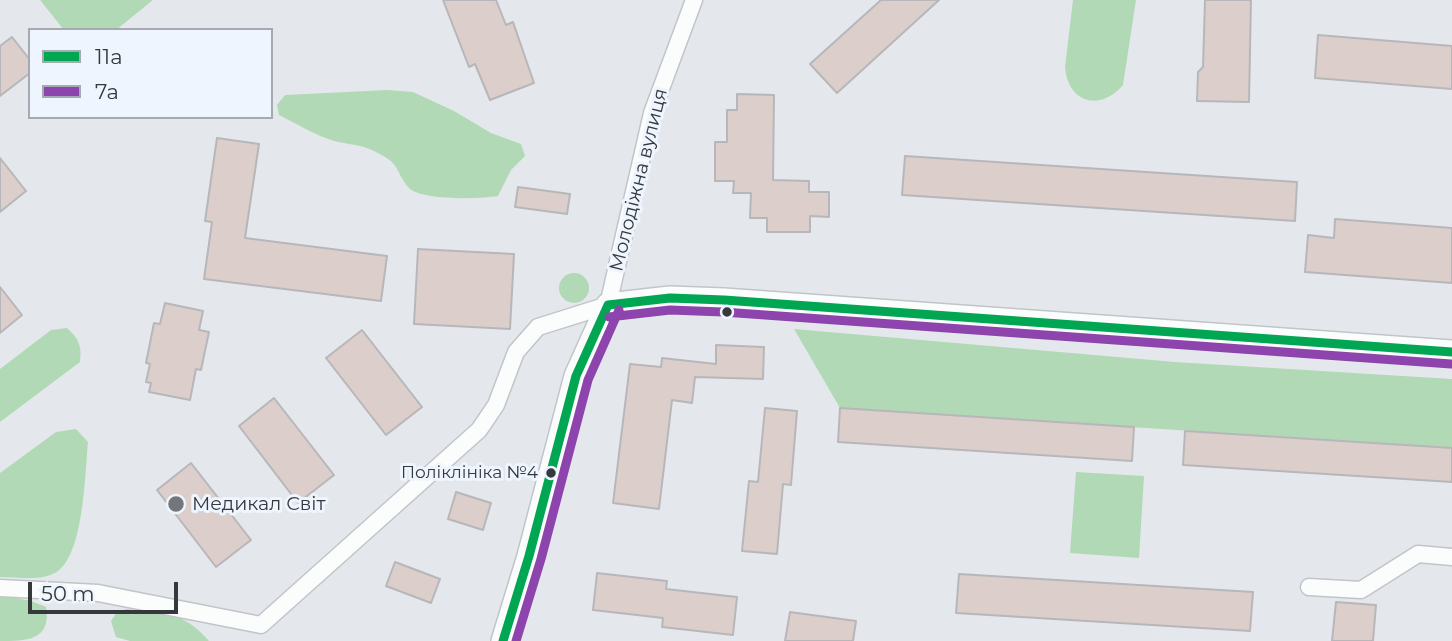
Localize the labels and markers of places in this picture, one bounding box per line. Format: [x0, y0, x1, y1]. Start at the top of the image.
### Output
unlabelled marker [720, 305, 734, 319]
place label: Поліклініка №4 [401, 463, 538, 483]
marker: Поліклініка №4 [544, 466, 558, 480]
place label: Медикал Світ [192, 493, 326, 515]
marker: Медикал Світ [166, 494, 186, 514]

